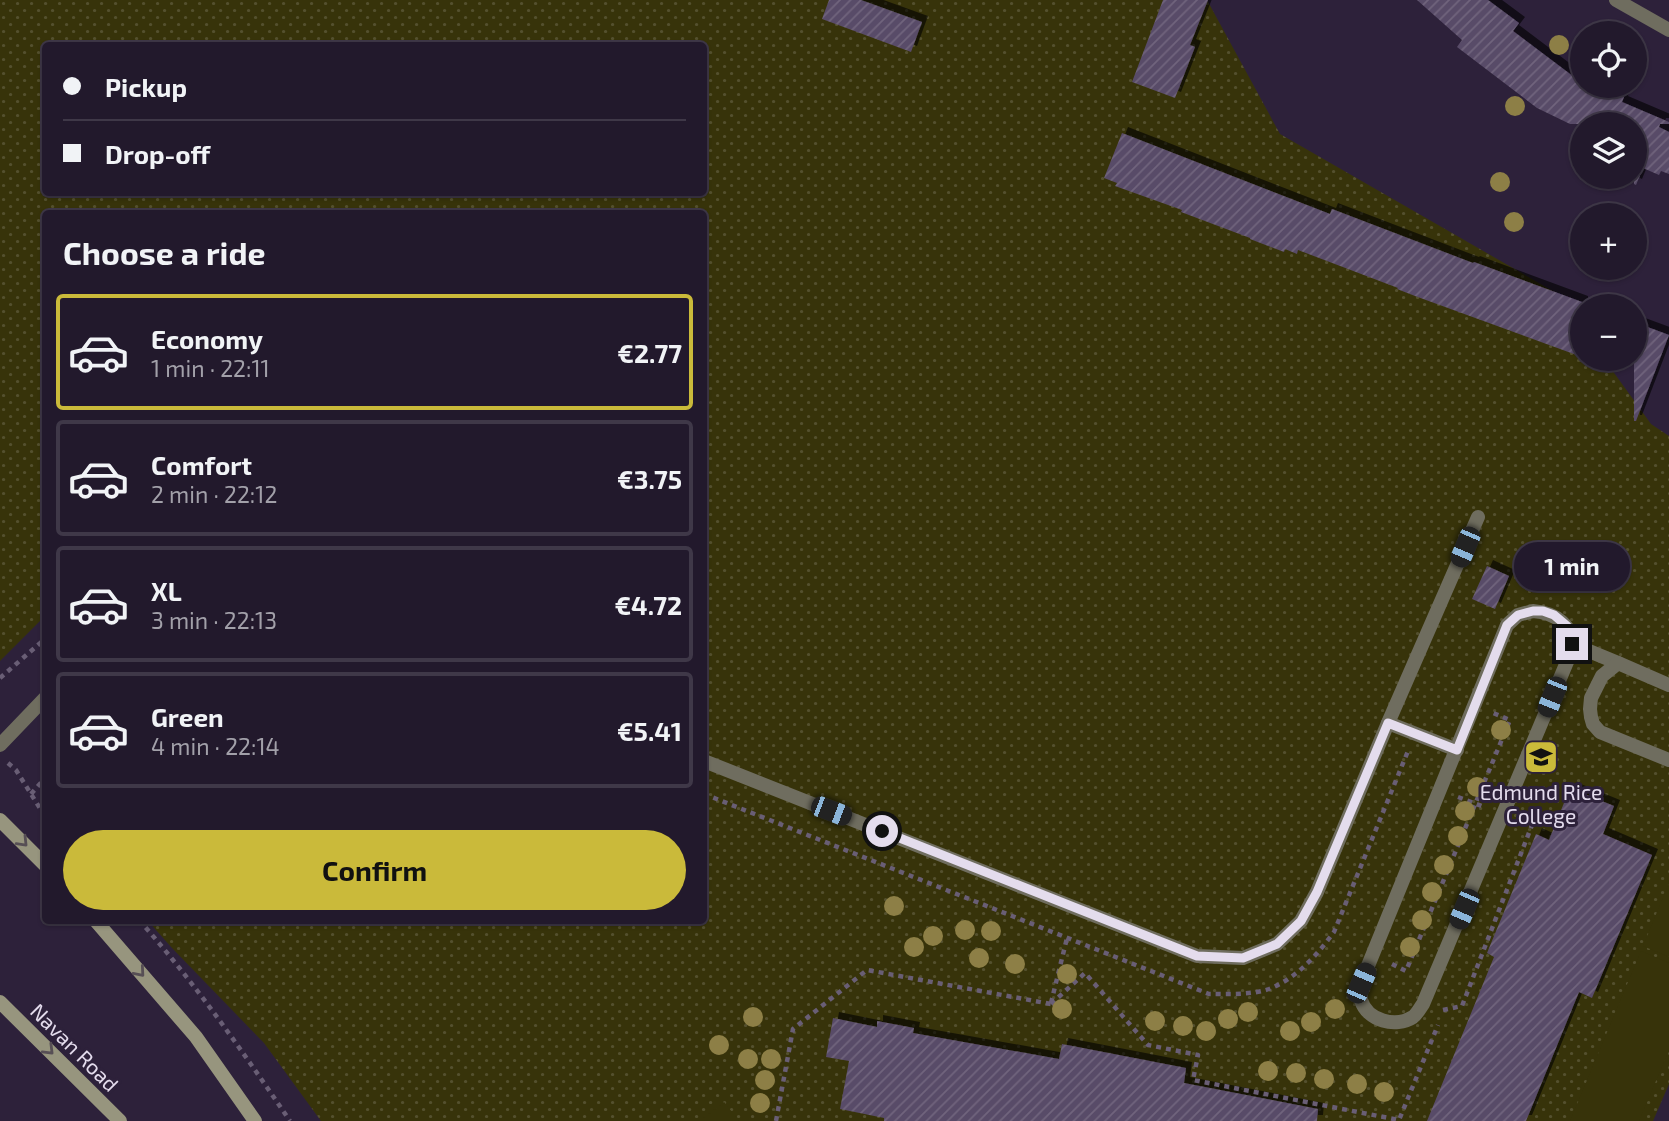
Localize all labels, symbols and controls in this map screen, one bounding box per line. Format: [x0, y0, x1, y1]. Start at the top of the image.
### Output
map controls [1570, 21, 1647, 371]
button: locate [1570, 21, 1647, 98]
text: Pickup [105, 71, 187, 102]
button: layers [1570, 112, 1647, 189]
text: Drop-off [105, 138, 210, 169]
button: + [1570, 203, 1647, 280]
text: Choose a ride [63, 233, 266, 271]
button: − [1570, 294, 1647, 371]
icon: car [67, 321, 130, 384]
text: Economy [151, 323, 263, 354]
text: €2.77 [617, 337, 682, 368]
text: 1 min · 22:11 [151, 354, 270, 382]
icon: car [67, 447, 130, 510]
text: Comfort [151, 449, 252, 480]
text: €3.75 [617, 463, 682, 494]
text: 2 min · 22:12 [151, 480, 277, 508]
car [1448, 524, 1483, 570]
callout: 1 min [1514, 542, 1630, 592]
text: 1 min [1544, 552, 1600, 580]
icon: car [67, 573, 130, 636]
text: XL [151, 575, 182, 606]
text: €4.72 [614, 589, 682, 620]
text: 3 min · 22:13 [151, 606, 277, 634]
route end [1556, 628, 1588, 660]
car [1535, 674, 1570, 720]
icon: car [67, 699, 130, 762]
text: Green [151, 701, 224, 732]
text: €5.41 [617, 715, 682, 746]
text: 4 min · 22:14 [151, 732, 280, 760]
school or university icon: Edmund Rice College [1522, 738, 1560, 776]
place label: Edmund Rice College [1480, 779, 1602, 828]
car [808, 794, 855, 828]
route start [866, 815, 898, 847]
button: Confirm [63, 830, 686, 910]
one-way arrow [15, 834, 27, 846]
car [1447, 886, 1482, 932]
car [1344, 960, 1379, 1006]
one-way arrow [132, 963, 144, 976]
street label: Navan Road [26, 998, 124, 1096]
one-way arrow [40, 1042, 53, 1055]

